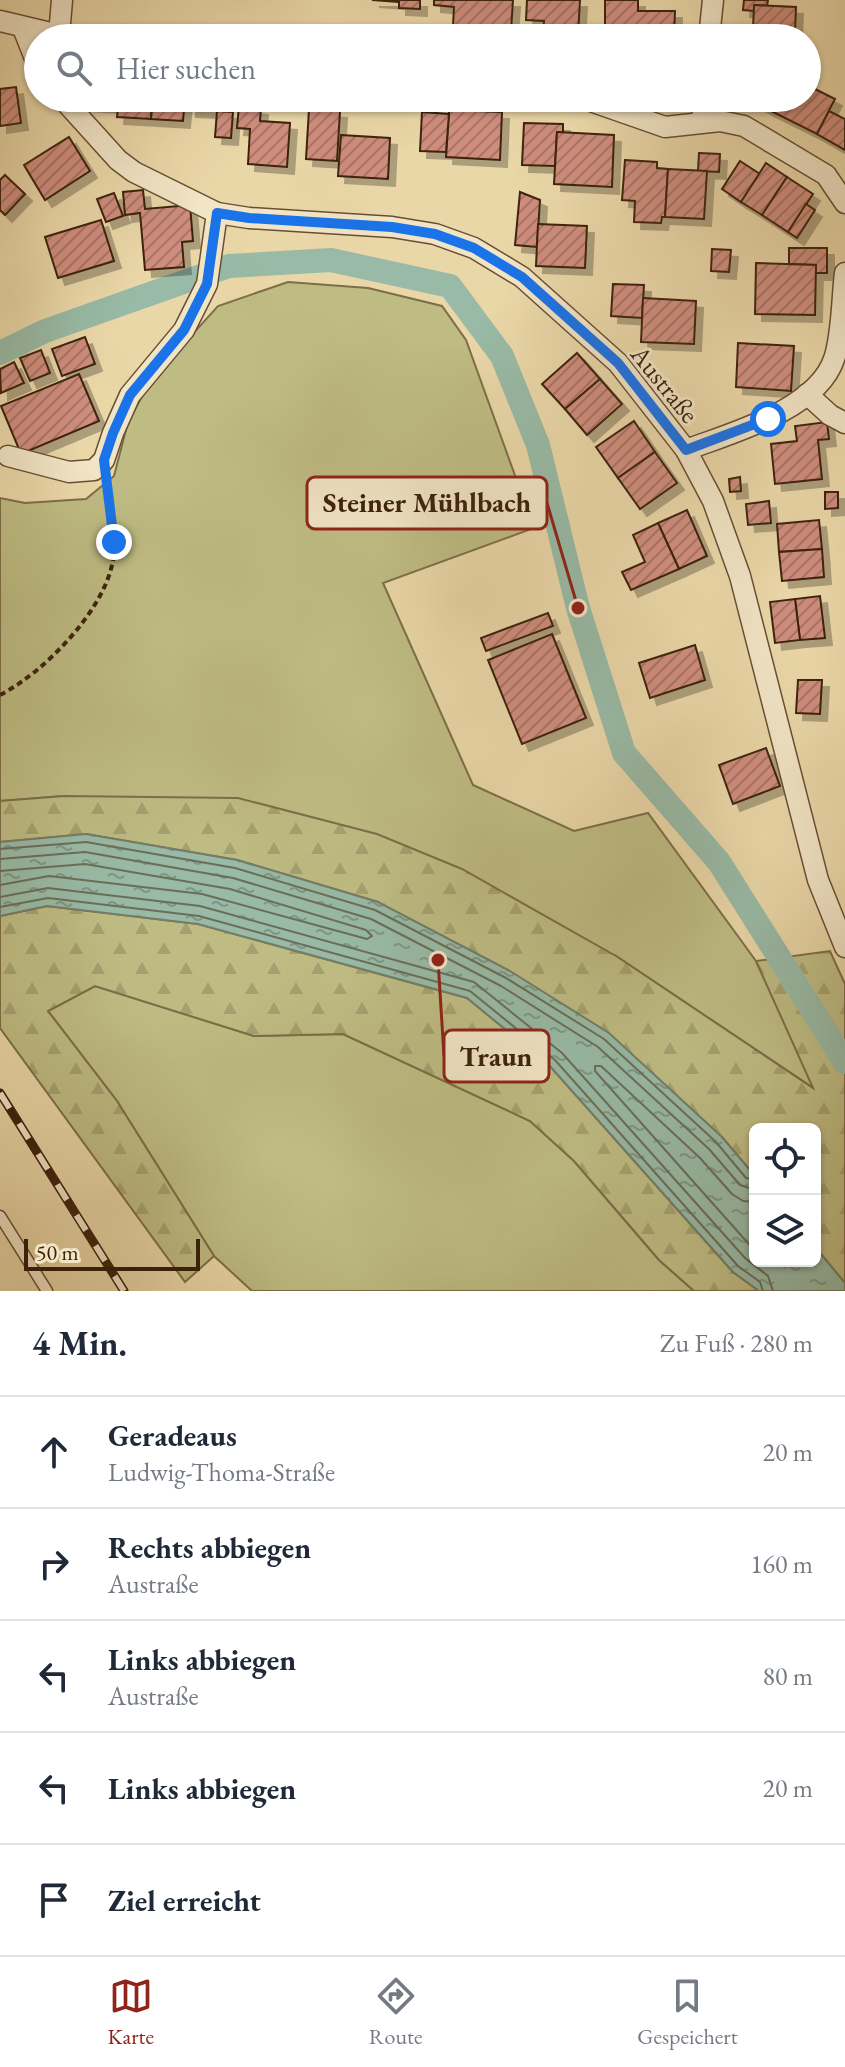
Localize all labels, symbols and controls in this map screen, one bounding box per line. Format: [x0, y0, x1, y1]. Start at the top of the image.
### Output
search box [24, 24, 821, 112]
icon: search [52, 46, 96, 90]
text: Hier suchen [116, 49, 256, 88]
street label: Austraße [623, 337, 707, 430]
route start [750, 401, 786, 437]
callout: Steiner Mühlbach [307, 477, 547, 529]
text: Steiner Mühlbach [323, 484, 532, 520]
route end [96, 524, 132, 560]
callout: Traun [444, 1030, 549, 1082]
text: Traun [460, 1038, 533, 1074]
map controls [749, 1123, 821, 1267]
button: locate [749, 1123, 821, 1195]
button: layers [749, 1195, 821, 1267]
scale bar [24, 1235, 200, 1271]
text: 50 m [36, 1238, 79, 1267]
text: 4 Min. [32, 1321, 127, 1365]
text: Zu Fuß · 280 m [660, 1326, 813, 1360]
text: Geradeaus [108, 1416, 237, 1455]
icon: ahead [32, 1430, 76, 1474]
text: 20 m [763, 1435, 813, 1469]
text: Ludwig-Thoma-Straße [108, 1455, 335, 1489]
text: Rechts abbiegen [108, 1528, 311, 1567]
icon: right [32, 1542, 76, 1586]
text: 160 m [750, 1547, 813, 1581]
text: Austraße [108, 1567, 199, 1601]
text: Links abbiegen [108, 1640, 296, 1679]
icon: left [32, 1654, 76, 1698]
text: 80 m [763, 1659, 813, 1693]
text: Austraße [108, 1679, 199, 1713]
icon: left [32, 1766, 76, 1810]
text: Links abbiegen [108, 1769, 296, 1808]
text: 20 m [763, 1771, 813, 1805]
icon: arrive [32, 1878, 76, 1922]
text: Ziel erreicht [108, 1881, 261, 1920]
tab: Karte [107, 1974, 154, 2051]
tab: Route [369, 1974, 423, 2051]
tab: Gespeichert [637, 1974, 738, 2051]

